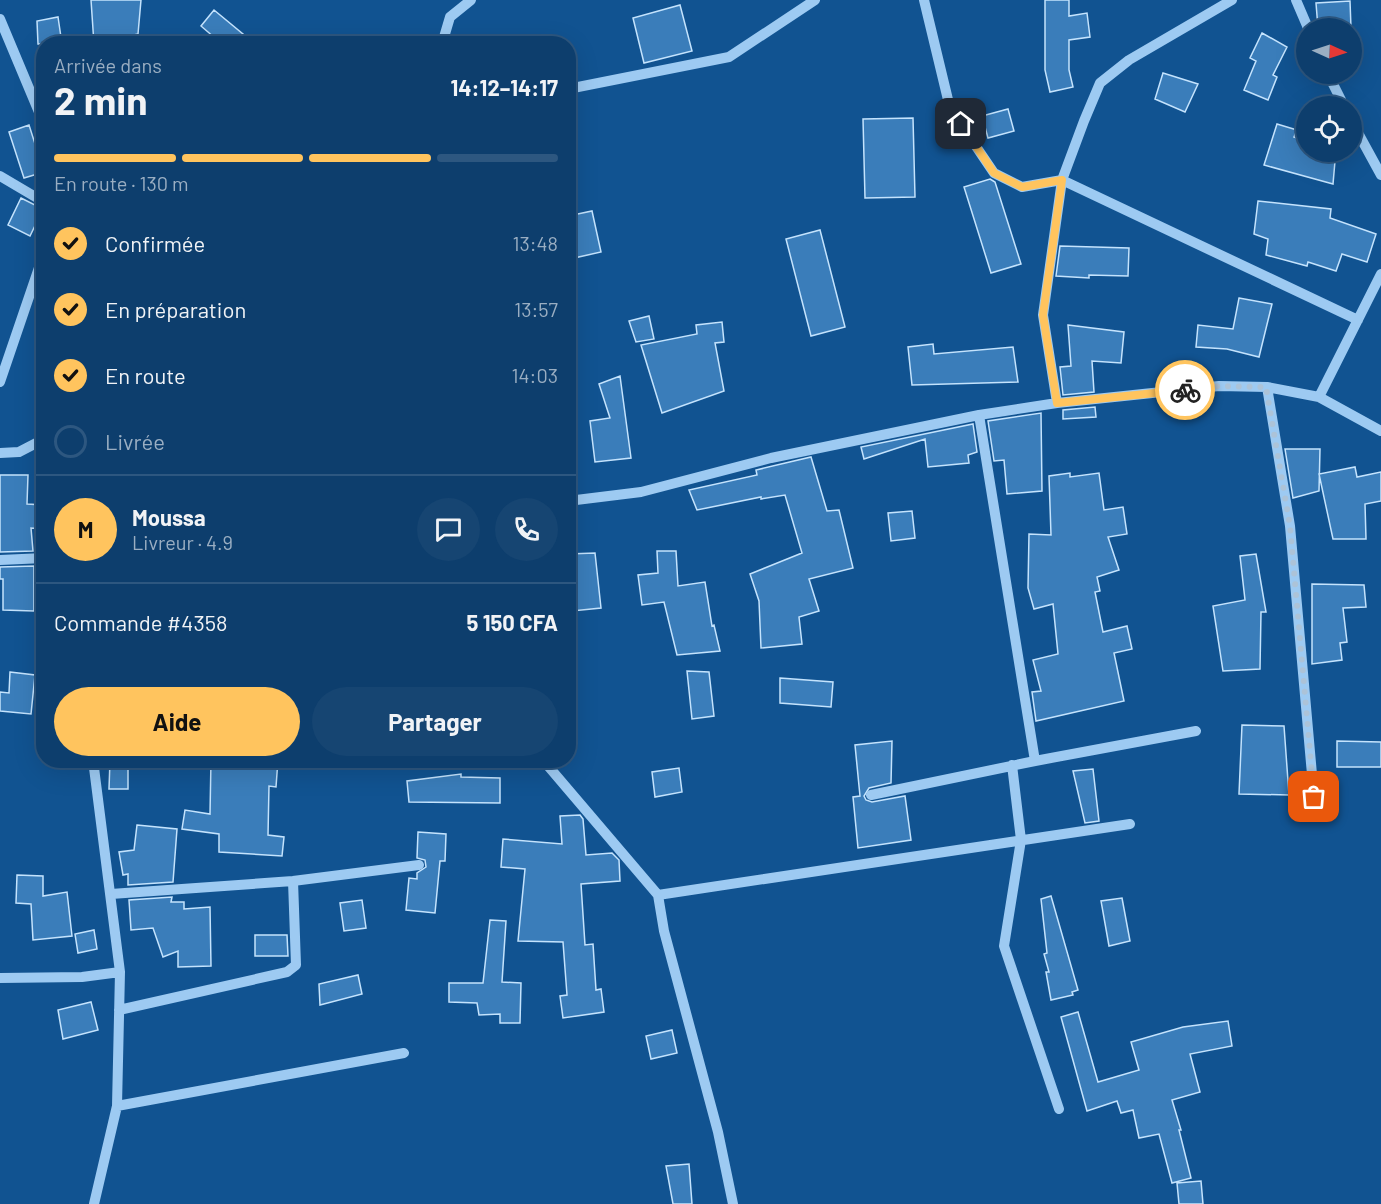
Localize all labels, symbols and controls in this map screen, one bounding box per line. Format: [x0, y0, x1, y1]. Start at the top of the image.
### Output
north arrow [1296, 18, 1362, 84]
map controls [1296, 18, 1362, 162]
text: Arrivée dans [54, 53, 162, 77]
text: 14:12–14:17 [451, 74, 558, 100]
text: 2 min [54, 76, 147, 123]
button: locate [1296, 96, 1362, 162]
pin [935, 98, 986, 149]
icon: home [944, 107, 977, 140]
text: En route · 130 m [54, 171, 189, 195]
icon: check [54, 227, 87, 260]
text: Confirmée [105, 230, 205, 256]
text: 13:48 [512, 231, 558, 255]
icon: check [54, 293, 87, 326]
text: En préparation [105, 296, 246, 322]
text: 13:57 [514, 297, 558, 321]
icon: check [54, 359, 87, 392]
courier [1155, 360, 1215, 420]
text: En route [105, 362, 186, 388]
text: 14:03 [512, 363, 558, 387]
icon: bike [1169, 374, 1202, 407]
text: Livrée [105, 428, 165, 454]
button: chat [417, 498, 480, 561]
button: phone [495, 498, 558, 561]
text: Moussa [132, 504, 206, 530]
text: M [78, 516, 93, 542]
text: Livreur · 4.9 [132, 530, 233, 554]
text: Commande #4358 [54, 609, 228, 635]
text: 5 150 CFA [466, 609, 558, 635]
button: Aide [54, 687, 300, 756]
button: Partager [312, 687, 558, 756]
pin [1288, 771, 1339, 822]
icon: bag [1297, 780, 1330, 813]

